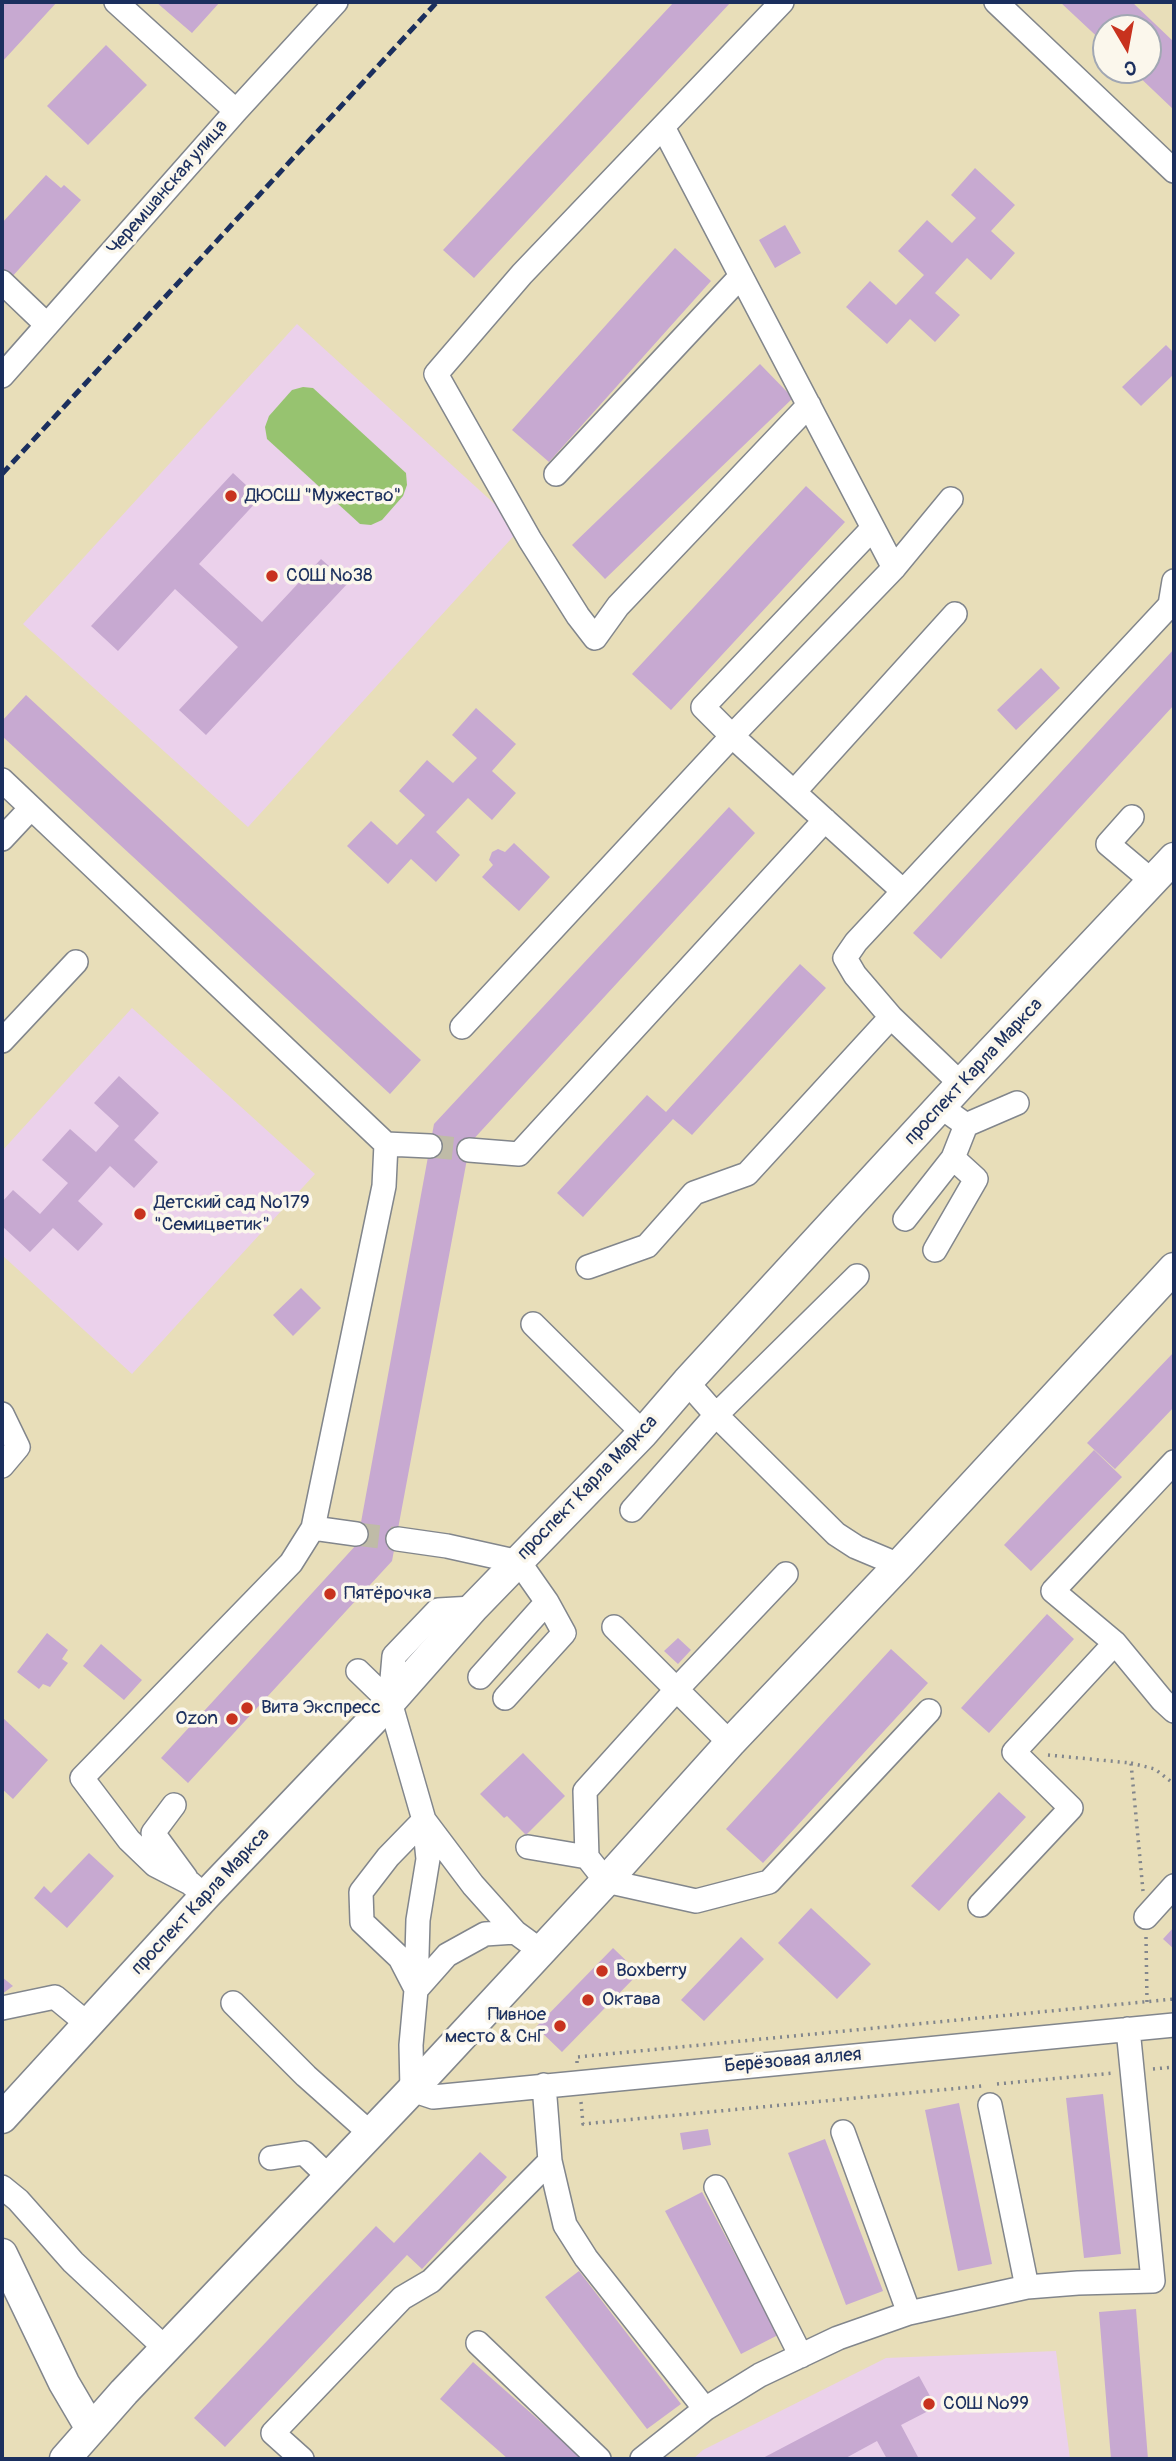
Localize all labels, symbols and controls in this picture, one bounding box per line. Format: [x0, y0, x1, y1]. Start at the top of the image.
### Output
north arrow [1092, 14, 1162, 84]
text: С [1122, 55, 1138, 81]
street label: Черемшанская улица [103, 116, 233, 260]
place label: ДЮСШ "Мужество" [245, 485, 401, 507]
marker: ДЮСШ "Мужество" [223, 488, 239, 504]
place label: СОШ №38 [286, 565, 373, 587]
marker: СОШ №38 [264, 568, 280, 584]
street label: проспект Карла Маркса [900, 994, 1048, 1150]
place label: Детский сад №179 "Семицветик" [154, 1192, 310, 1236]
marker: Детский сад №179 "Семицветик" [132, 1206, 148, 1222]
street label: проспект Карла Маркса [513, 1411, 663, 1565]
place label: Пятёрочка [344, 1583, 432, 1605]
marker: Пятёрочка [322, 1586, 338, 1602]
place label: Вита Экспресс [261, 1697, 381, 1719]
marker: Вита Экспресс [239, 1700, 255, 1716]
place label: Ozon [175, 1708, 218, 1730]
marker: Ozon [224, 1711, 240, 1727]
street label: проспект Карла Маркса [127, 1824, 275, 1980]
place label: Boxberry [616, 1960, 687, 1982]
marker: Boxberry [594, 1963, 610, 1979]
place label: Октава [602, 1989, 660, 2011]
marker: Октава [580, 1992, 596, 2008]
place label: Пивное место & СнГ [445, 2004, 546, 2048]
marker: Пивное место & СнГ [552, 2018, 568, 2034]
street label: Берёзовая аллея [723, 2044, 863, 2078]
place label: СОШ №99 [943, 2393, 1029, 2415]
marker: СОШ №99 [921, 2396, 937, 2412]

